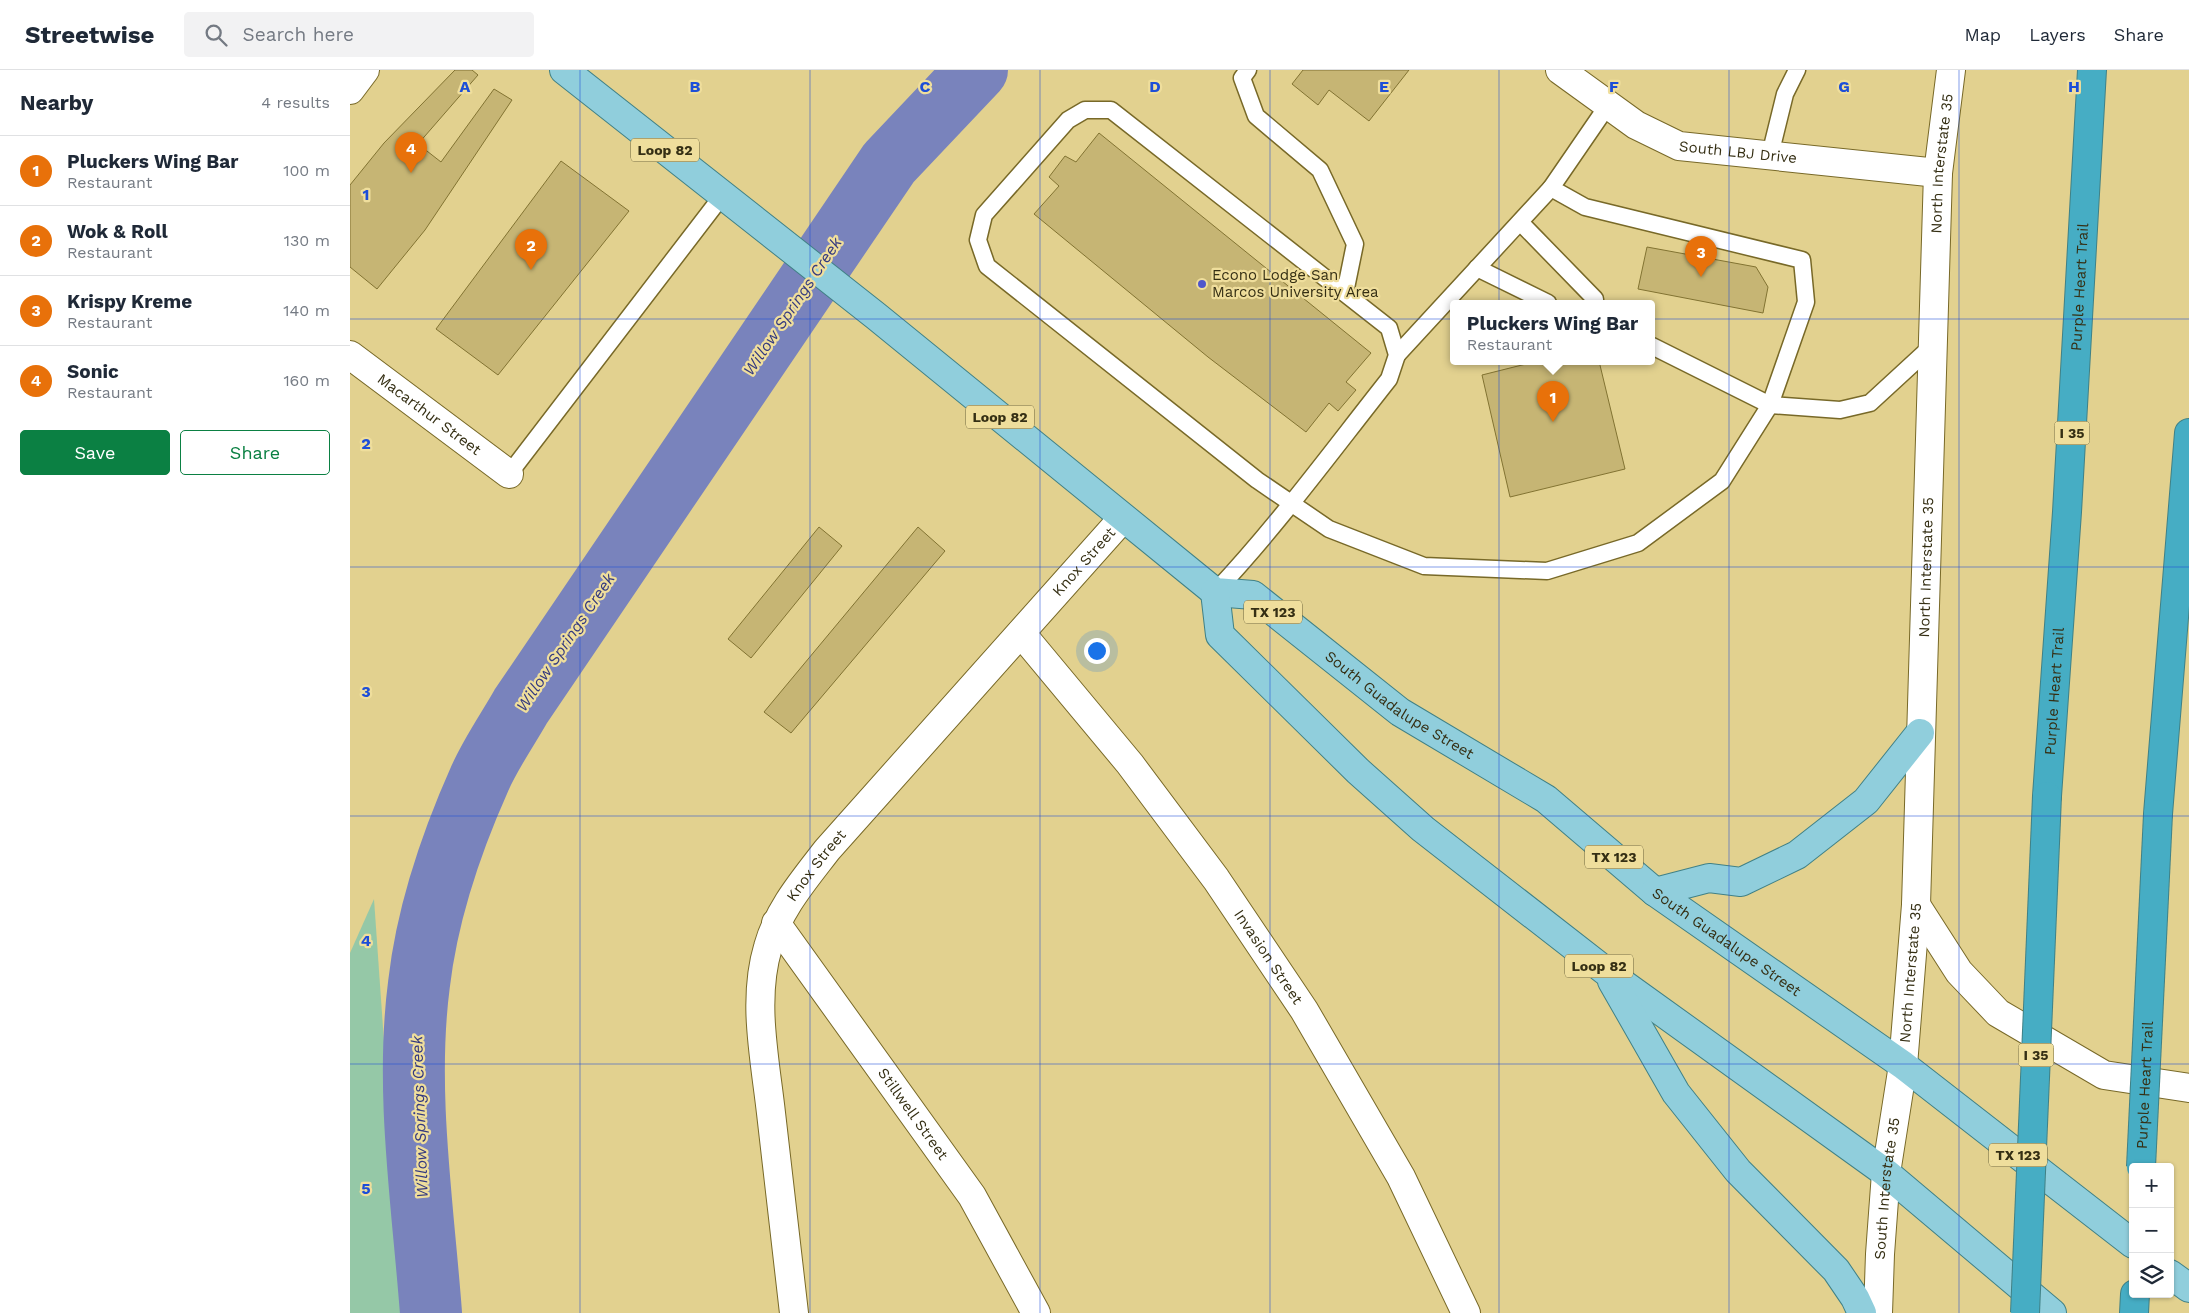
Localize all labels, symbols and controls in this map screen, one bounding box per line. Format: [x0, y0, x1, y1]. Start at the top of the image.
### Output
search box [184, 12, 534, 57]
text: Streetwise [25, 21, 154, 49]
icon: search [202, 21, 230, 49]
text: Search here [242, 23, 354, 46]
text: Map [1964, 24, 2001, 45]
text: Layers [2029, 24, 2086, 45]
text: Share [2114, 24, 2164, 45]
text: A [460, 77, 471, 96]
text: B [690, 77, 701, 96]
text: C [920, 77, 931, 96]
text: D [1149, 77, 1161, 96]
text: E [1379, 77, 1389, 96]
text: F [1609, 77, 1619, 96]
text: G [1838, 77, 1850, 96]
text: H [2068, 77, 2080, 96]
text: Nearby [20, 90, 93, 115]
text: 4 results [261, 93, 330, 112]
street label: North Interstate 35 [1927, 93, 1957, 234]
pin: 4 [395, 132, 427, 173]
street label: South LBJ Drive [1678, 137, 1798, 167]
road number: Loop 82 [631, 138, 699, 162]
text: Pluckers Wing Bar [67, 150, 238, 173]
text: 1 [33, 161, 39, 180]
text: 100 m [283, 161, 330, 180]
text: Restaurant [67, 173, 153, 192]
text: 1 [363, 185, 369, 204]
text: Wok & Roll [67, 220, 168, 243]
street label: Purple Heart Trail [2067, 222, 2092, 352]
pin: 2 [515, 229, 547, 270]
text: 2 [31, 231, 41, 250]
text: 130 m [284, 231, 330, 250]
water label: Willow Springs Creek [739, 233, 846, 379]
pin: 3 [1685, 236, 1717, 277]
text: Restaurant [67, 243, 153, 262]
place label: Econo Lodge San Marcos University Area [1212, 266, 1379, 301]
marker: Econo Lodge San Marcos University Area [1196, 278, 1208, 290]
text: Krispy Kreme [67, 290, 192, 313]
popup [1450, 300, 1655, 365]
text: 3 [31, 301, 41, 320]
text: 140 m [283, 301, 330, 320]
text: Pluckers Wing Bar [1467, 312, 1638, 335]
text: Restaurant [67, 313, 153, 332]
text: Restaurant [1467, 335, 1552, 354]
text: Sonic [67, 360, 119, 383]
street label: Macarthur Street [374, 370, 485, 459]
text: 4 [31, 371, 41, 390]
text: 160 m [283, 371, 330, 390]
pin: 1 [1537, 381, 1569, 422]
text: Restaurant [67, 383, 153, 402]
road number: Loop 82 [966, 406, 1034, 428]
road number: I 35 [2054, 422, 2090, 444]
button: Save [20, 430, 170, 475]
button: Share [180, 430, 330, 475]
text: 2 [361, 434, 371, 453]
street label: North Interstate 35 [1915, 497, 1937, 638]
street label: Knox Street [1049, 523, 1120, 600]
water label: Willow Springs Creek [512, 569, 619, 715]
road number: TX 123 [1244, 600, 1302, 624]
street label: Purple Heart Trail [2041, 626, 2068, 756]
your location [1084, 638, 1110, 664]
street label: South Guadalupe Street [1321, 647, 1478, 763]
text: 3 [361, 682, 371, 701]
street label: Knox Street [783, 826, 850, 905]
road number: TX 123 [1585, 846, 1643, 869]
street label: South Guadalupe Street [1649, 884, 1805, 1000]
street label: North Interstate 35 [1896, 902, 1925, 1044]
street label: Invasion Street [1230, 906, 1307, 1008]
text: 4 [361, 931, 371, 950]
road number: Loop 82 [1565, 954, 1633, 978]
street label: Purple Heart Trail [2133, 1020, 2157, 1150]
water label: Willow Springs Creek [407, 1034, 432, 1198]
road number: I 35 [2018, 1044, 2054, 1066]
street label: Stillwell Street [874, 1064, 953, 1164]
street label: South Interstate 35 [1871, 1116, 1904, 1260]
road number: TX 123 [1989, 1144, 2047, 1166]
map controls [2129, 1163, 2174, 1298]
button: + [2129, 1163, 2174, 1208]
text: 5 [361, 1179, 371, 1198]
button: − [2129, 1208, 2174, 1253]
button: layers [2129, 1253, 2174, 1298]

